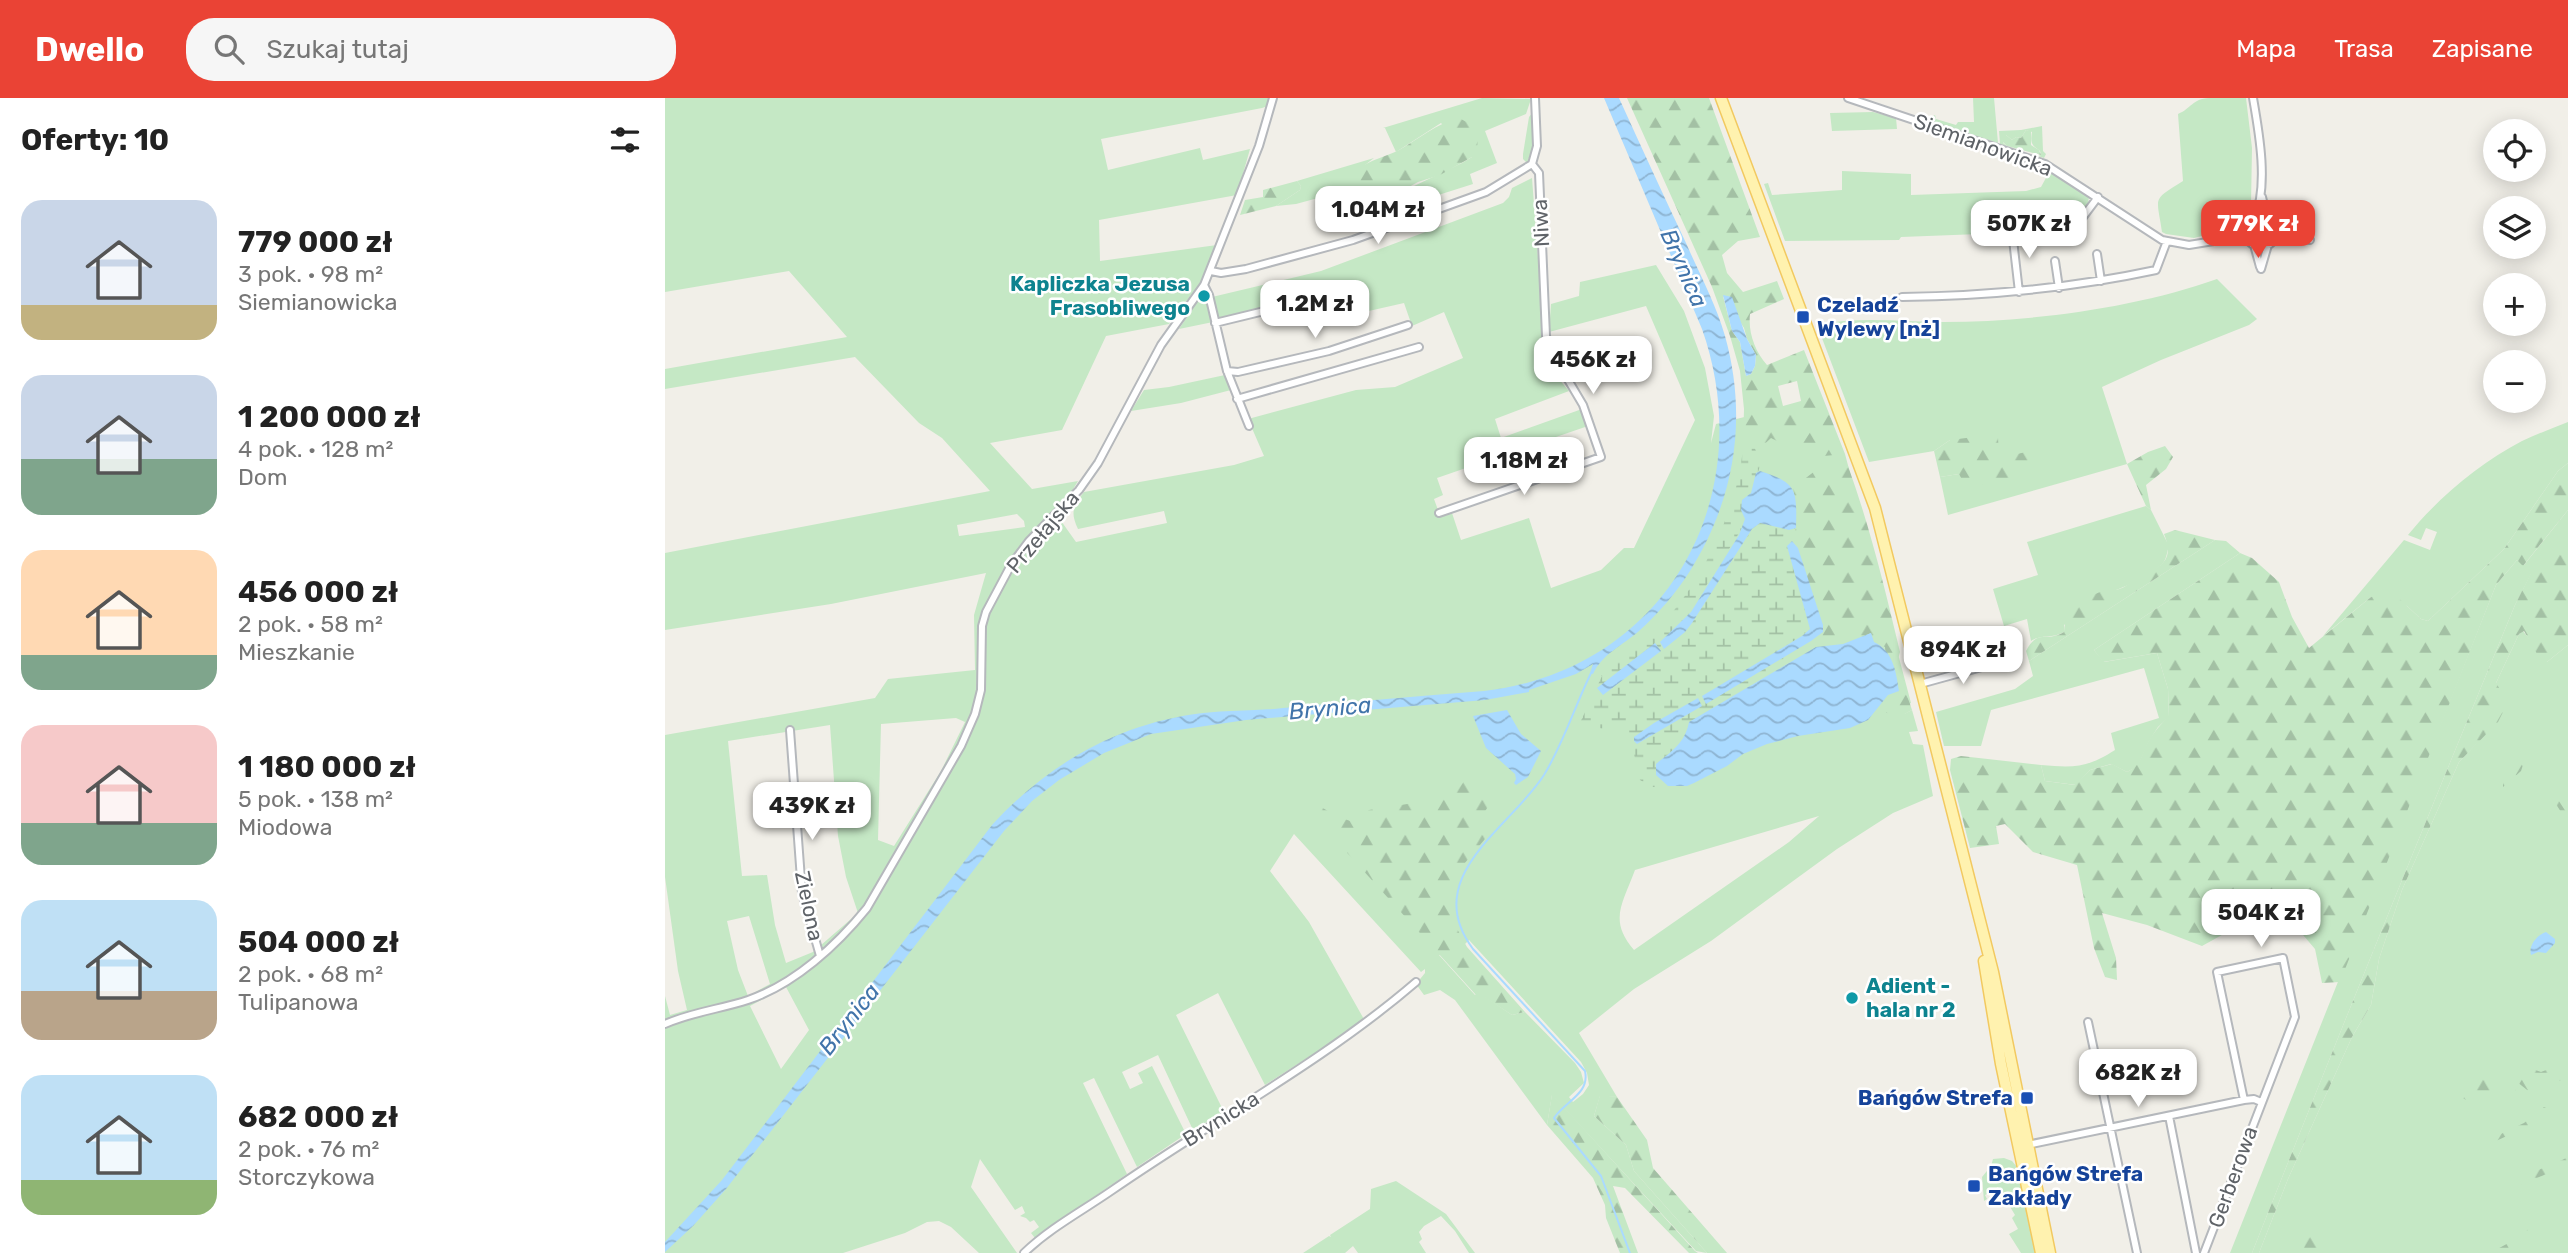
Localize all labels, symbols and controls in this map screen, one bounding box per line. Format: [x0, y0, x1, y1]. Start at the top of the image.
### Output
search box [186, 18, 676, 81]
text: Dwello [35, 30, 144, 69]
icon: search [210, 30, 248, 68]
text: Szukaj tutaj [266, 34, 409, 65]
text: Mapa [2236, 35, 2296, 63]
text: Trasa [2334, 35, 2394, 63]
text: Zapisane [2432, 35, 2533, 63]
street label: Siemianowicka [1911, 108, 2056, 181]
map controls [2483, 119, 2546, 413]
button: locate [2483, 119, 2546, 182]
icon: filters [606, 121, 644, 159]
text: Oferty: 10 [21, 122, 169, 158]
pin: 1.04M zł [1306, 186, 1450, 246]
text: 1.04M zł [1331, 195, 1425, 223]
button: layers [2483, 196, 2546, 259]
street label: Niwa [1527, 199, 1554, 248]
pin: 507K zł [1964, 200, 2094, 260]
pin: 779K zł [2193, 200, 2323, 260]
text: 507K zł [1987, 209, 2071, 237]
text: 779K zł [2217, 209, 2299, 237]
text: 779 000 zł [238, 224, 392, 260]
water label: Brynica [1654, 225, 1714, 311]
icon: home [77, 228, 161, 312]
text: 3 pok. · 98 m² [238, 260, 383, 288]
place label: Kapliczka Jezusa Frasobliwego [1010, 271, 1190, 320]
button: + [2483, 273, 2546, 336]
pin: 1.2M zł [1250, 280, 1380, 340]
text: Siemianowicka [238, 288, 397, 316]
marker: Kapliczka Jezusa Frasobliwego [1196, 288, 1212, 304]
text: 1.2M zł [1276, 289, 1354, 317]
place label: Czeladź Wylewy [nż] [1817, 292, 1940, 341]
marker: Czeladź Wylewy [nż] [1795, 309, 1811, 325]
pin: 456K zł [1528, 336, 1658, 396]
text: 456K zł [1550, 345, 1636, 373]
button: − [2483, 350, 2546, 413]
text: 1 200 000 zł [238, 399, 420, 435]
icon: home [77, 403, 161, 487]
text: 4 pok. · 128 m² [238, 435, 393, 463]
pin: 1.18M zł [1452, 438, 1596, 497]
text: 1.18M zł [1480, 446, 1568, 474]
text: Dom [238, 463, 288, 491]
street label: Przełajska [1001, 485, 1084, 578]
text: 456 000 zł [238, 574, 398, 610]
icon: home [77, 578, 161, 662]
text: 2 pok. · 58 m² [238, 610, 383, 638]
pin: 894K zł [1898, 626, 2028, 686]
text: 894K zł [1920, 635, 2006, 663]
text: Mieszkanie [238, 638, 355, 666]
water label: Brynica [1288, 690, 1372, 726]
text: 1 180 000 zł [238, 749, 416, 785]
icon: home [77, 753, 161, 837]
pin: 439K zł [747, 782, 877, 842]
text: 5 pok. · 138 m² [238, 785, 393, 813]
text: 439K zł [769, 791, 855, 819]
text: Miodowa [238, 813, 332, 841]
street label: Zielona [790, 869, 829, 943]
pin: 504K zł [2196, 890, 2326, 949]
text: 504K zł [2218, 898, 2304, 926]
text: 504 000 zł [238, 924, 399, 960]
icon: home [77, 928, 161, 1012]
text: 2 pok. · 68 m² [238, 960, 383, 988]
place label: Adient - hala nr 2 [1866, 973, 1956, 1022]
water label: Brynica [813, 978, 885, 1060]
text: Tulipanowa [238, 988, 359, 1016]
marker: Adient - hala nr 2 [1844, 990, 1860, 1006]
pin: 682K zł [2073, 1049, 2203, 1109]
text: 682K zł [2095, 1058, 2181, 1086]
street label: Brynicka [1178, 1085, 1263, 1152]
place label: Bańgów Strefa [1858, 1085, 2013, 1110]
marker: Bańgów Strefa [2019, 1090, 2035, 1106]
text: 682 000 zł [238, 1099, 398, 1135]
icon: home [77, 1103, 161, 1187]
street label: Gerberowa [2203, 1123, 2262, 1231]
text: 2 pok. · 76 m² [238, 1135, 379, 1163]
place label: Bańgów Strefa Zakłady [1988, 1161, 2143, 1210]
text: Storczykowa [238, 1163, 375, 1191]
marker: Bańgów Strefa Zakłady [1966, 1178, 1982, 1194]

